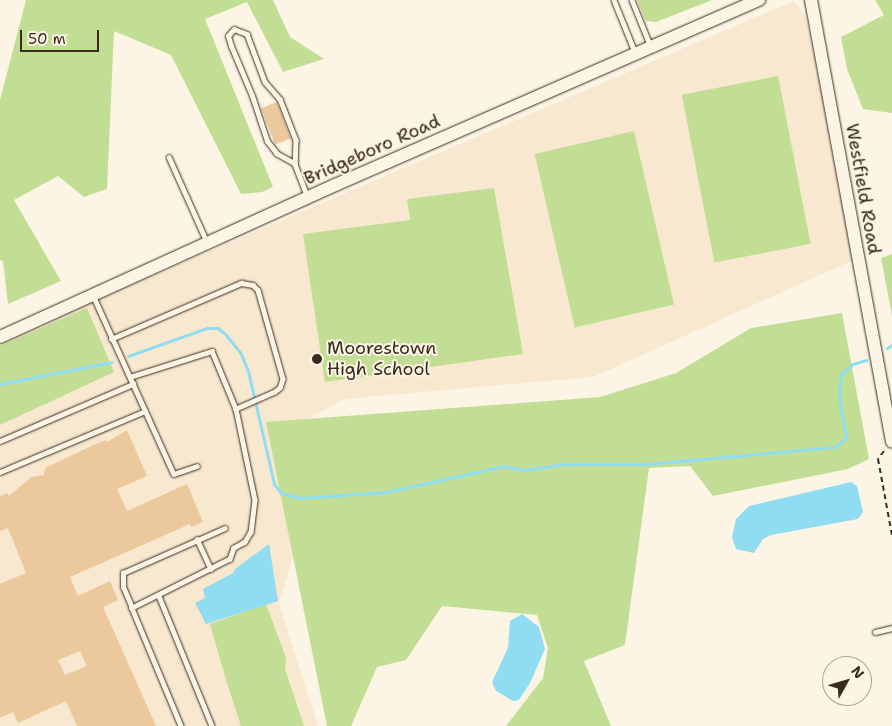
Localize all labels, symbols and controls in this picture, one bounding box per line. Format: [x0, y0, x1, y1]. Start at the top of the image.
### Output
scale bar [22, 20, 101, 52]
text: 50 m [28, 29, 66, 49]
street label: Bridgeboro Road [301, 110, 443, 190]
street label: Westfield Road [841, 122, 885, 256]
place label: Moorestown High School [327, 338, 436, 380]
marker: Moorestown High School [311, 353, 323, 365]
north arrow [822, 656, 872, 706]
text: N [847, 662, 868, 682]

